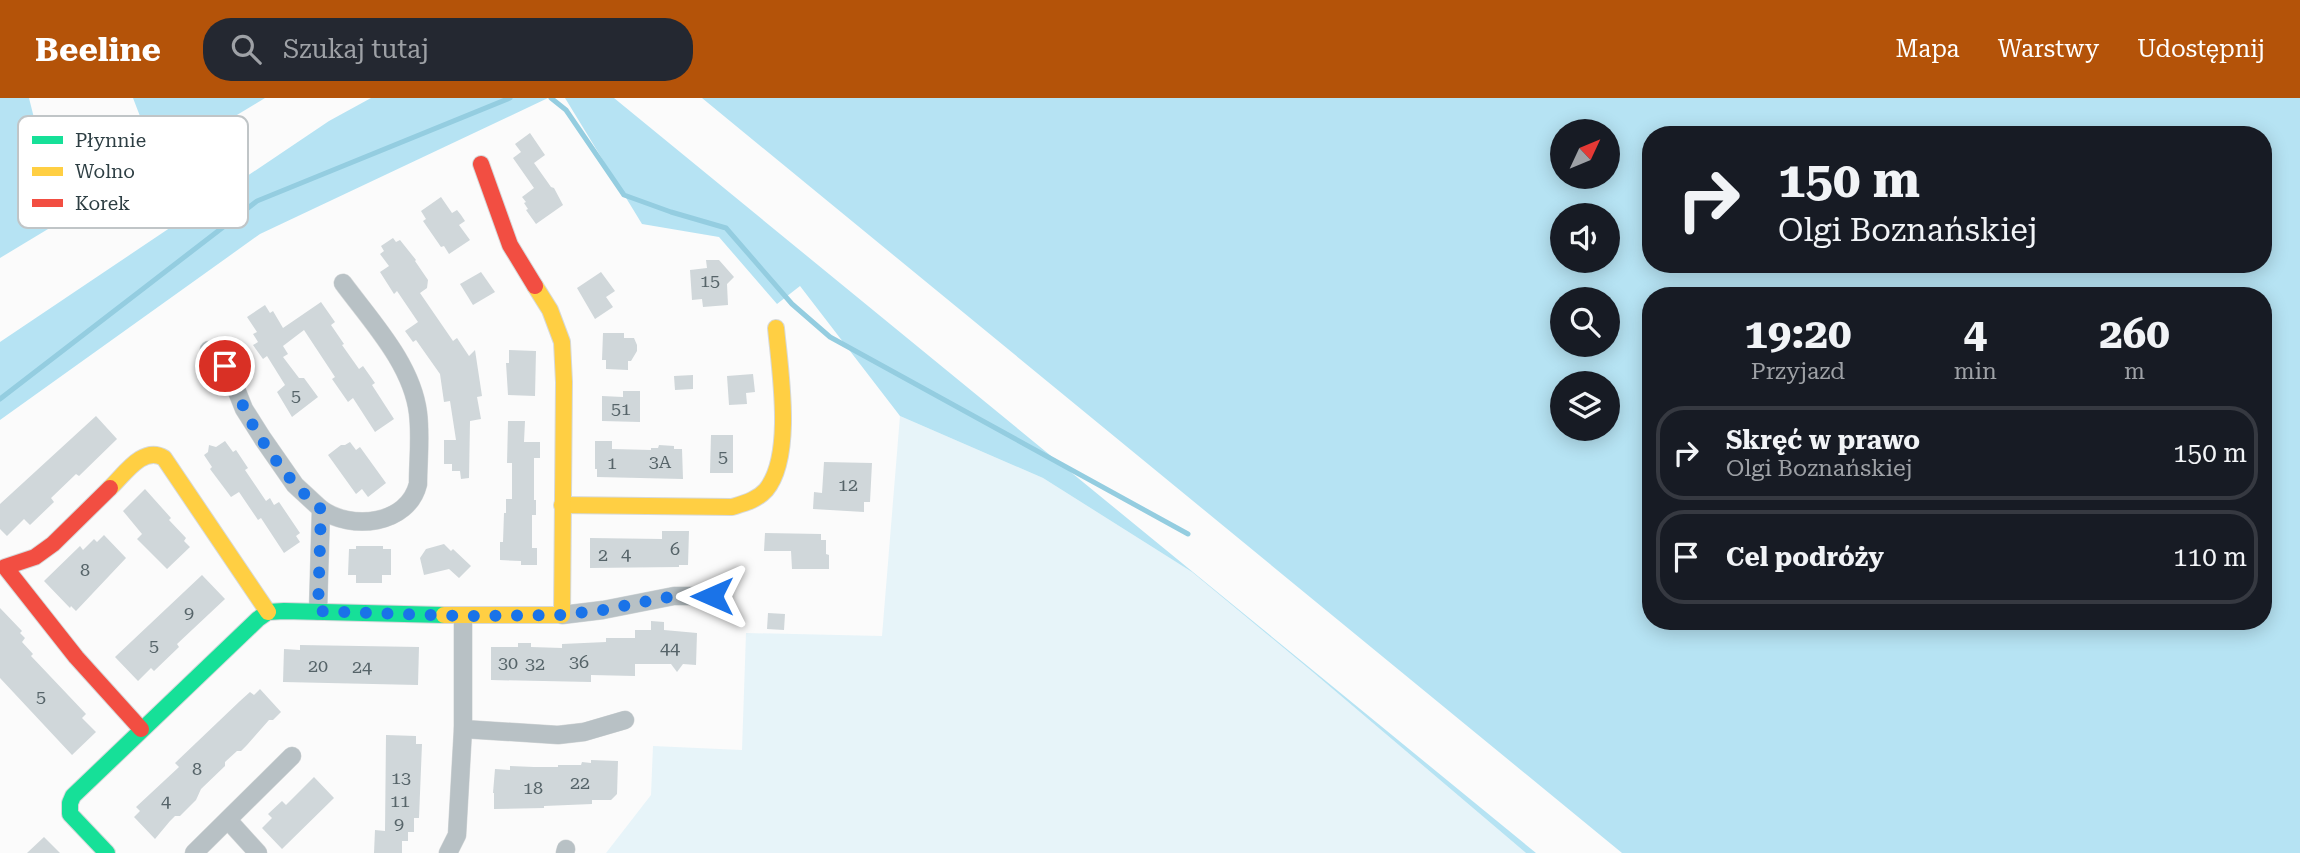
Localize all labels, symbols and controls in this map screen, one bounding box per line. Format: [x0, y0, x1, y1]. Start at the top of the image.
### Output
search box [203, 18, 693, 81]
text: Beeline [35, 30, 161, 69]
icon: search [227, 30, 265, 68]
text: Szukaj tutaj [283, 34, 429, 64]
text: Mapa [1896, 35, 1960, 63]
text: Warstwy [1998, 35, 2099, 63]
text: Udostępnij [2137, 35, 2265, 63]
legend [18, 116, 248, 228]
north arrow [1550, 119, 1620, 189]
map controls [1550, 119, 1620, 441]
text: Płynnie [75, 129, 146, 152]
text: 150 m [1778, 152, 1920, 209]
icon: right [1663, 154, 1754, 245]
text: Wolno [75, 160, 135, 183]
text: Korek [75, 192, 130, 215]
button: sound [1550, 203, 1620, 273]
text: Olgi Boznańskiej [1778, 211, 2037, 249]
house number: 15 [700, 270, 720, 291]
button: search [1550, 287, 1620, 357]
text: 19:20 [1744, 309, 1851, 358]
text: 4 [1964, 309, 1987, 358]
text: 260 [2099, 309, 2170, 358]
pin [195, 336, 255, 396]
icon: arrive [206, 347, 244, 385]
text: Przyjazd [1751, 358, 1845, 385]
text: min [1954, 358, 1997, 385]
text: m [2124, 358, 2145, 385]
button: layers [1550, 371, 1620, 441]
house number: 5 [291, 385, 301, 406]
house number: 51 [611, 398, 631, 419]
text: Skręć w prawo [1726, 425, 1920, 455]
icon: right [1667, 434, 1705, 472]
text: 150 m [2173, 438, 2247, 468]
house number: 5 [718, 446, 728, 467]
house number: 3A [649, 451, 672, 472]
house number: 1 [607, 452, 617, 473]
text: Olgi Boznańskiej [1726, 455, 1912, 482]
house number: 12 [838, 474, 858, 495]
house number: 6 [670, 538, 680, 559]
icon: arrive [1667, 538, 1705, 576]
text: Cel podróży [1726, 542, 1884, 572]
text: 110 m [2173, 542, 2247, 572]
house number: 4 [621, 543, 631, 564]
house number: 2 [598, 544, 608, 565]
house number: 8 [80, 559, 90, 580]
position arrow [675, 559, 749, 633]
house number: 9 [184, 602, 194, 623]
house number: 5 [149, 635, 159, 656]
house number: 44 [660, 637, 680, 658]
house number: 36 [569, 651, 589, 672]
house number: 30 [498, 652, 518, 673]
house number: 32 [525, 653, 545, 674]
house number: 20 [308, 655, 328, 676]
house number: 24 [352, 656, 372, 677]
house number: 5 [36, 686, 46, 707]
house number: 8 [192, 758, 202, 779]
house number: 13 [391, 767, 411, 788]
house number: 22 [570, 772, 590, 793]
house number: 18 [523, 777, 543, 798]
house number: 4 [161, 790, 171, 811]
house number: 11 [390, 790, 410, 811]
house number: 9 [394, 813, 404, 834]

